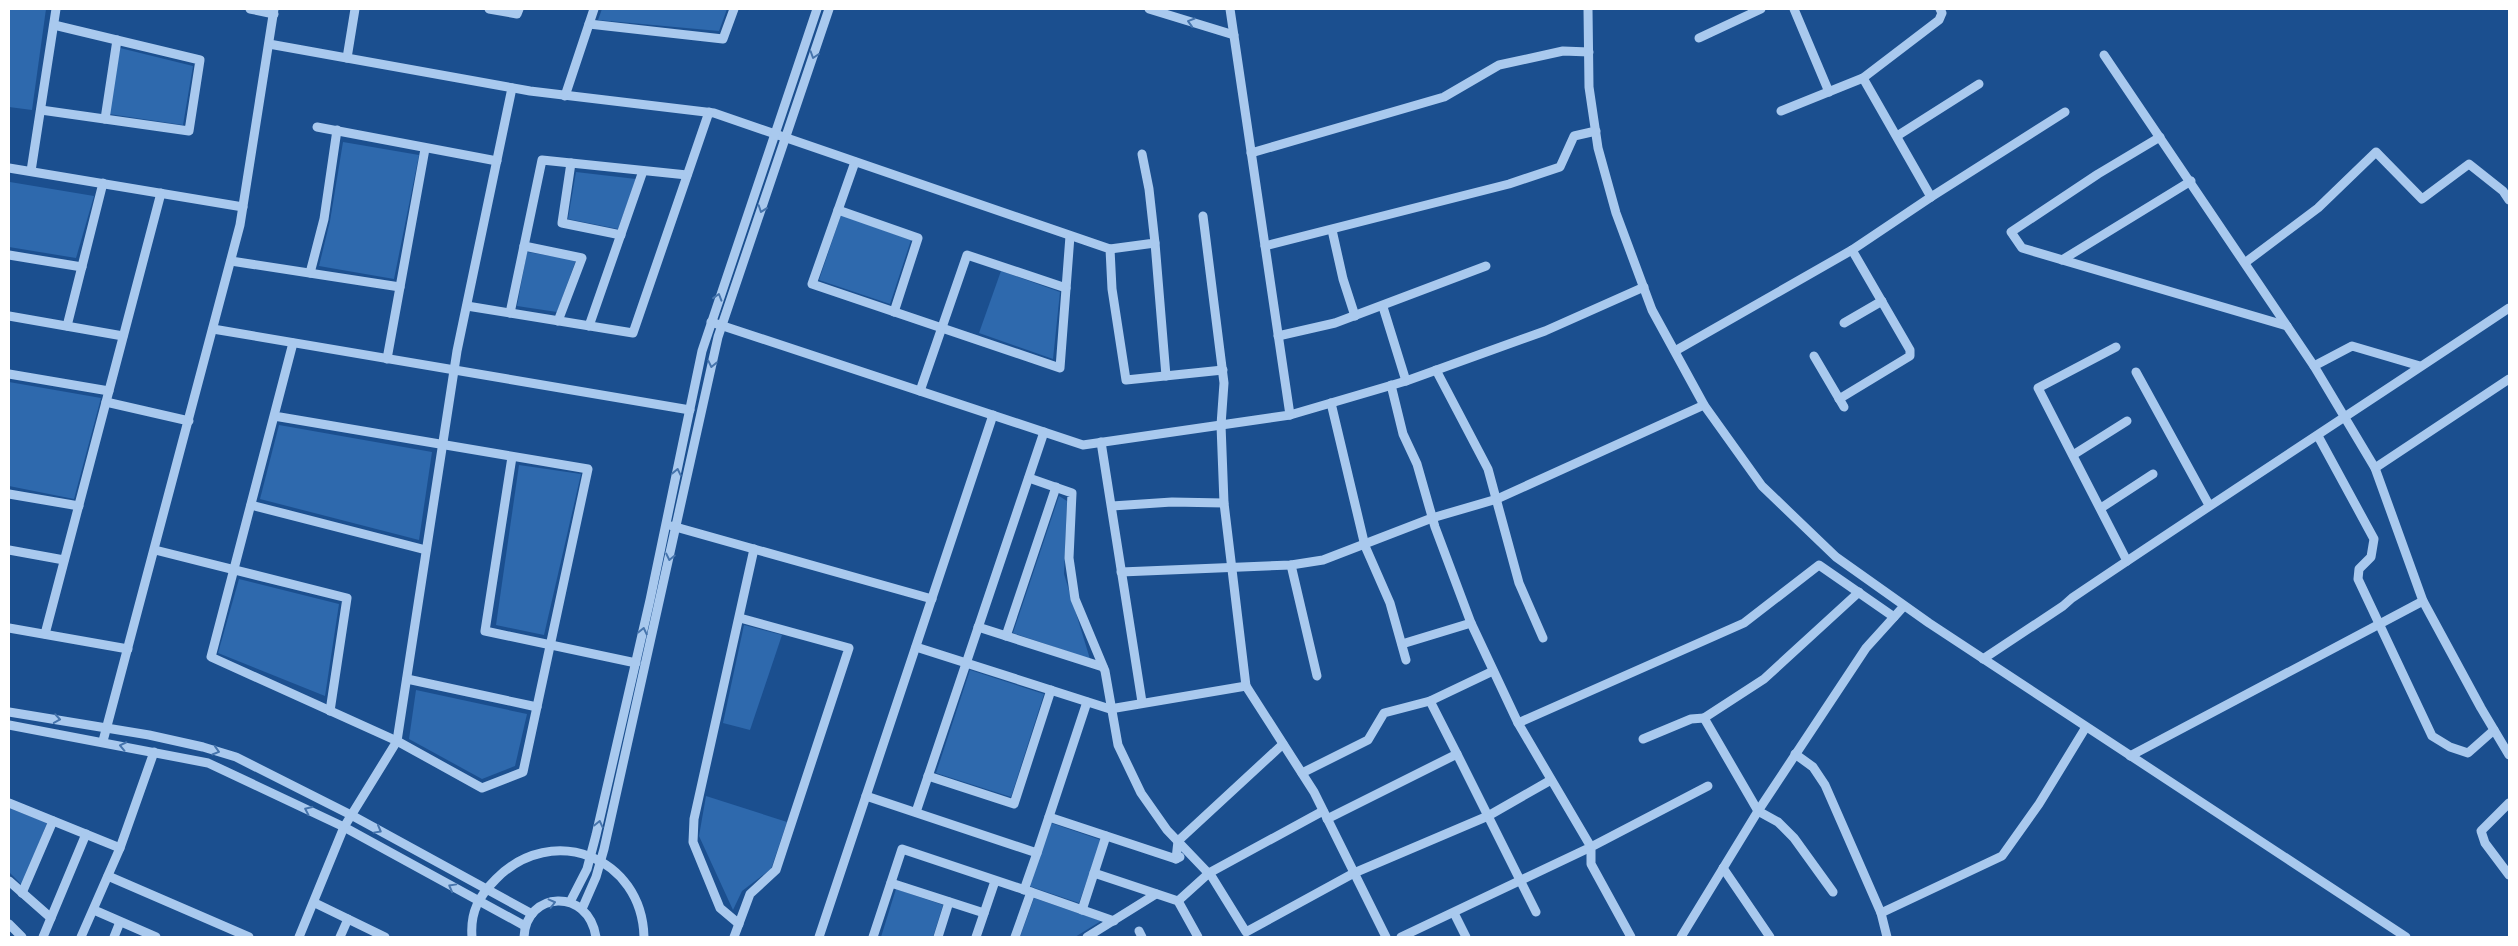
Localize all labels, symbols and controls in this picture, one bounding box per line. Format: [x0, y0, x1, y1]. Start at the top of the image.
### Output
one-way arrow [1188, 18, 1196, 28]
one-way arrow [810, 51, 820, 59]
one-way arrow [758, 204, 768, 213]
one-way arrow [713, 294, 723, 302]
one-way arrow [707, 359, 718, 368]
one-way arrow [671, 468, 681, 477]
one-way arrow [665, 552, 676, 561]
one-way arrow [637, 627, 648, 636]
one-way arrow [53, 713, 61, 724]
one-way arrow [119, 741, 127, 751]
one-way arrow [211, 745, 220, 755]
one-way arrow [304, 806, 313, 817]
one-way arrow [593, 819, 604, 828]
one-way arrow [372, 823, 381, 833]
one-way arrow [448, 883, 457, 893]
one-way arrow [548, 898, 557, 909]

